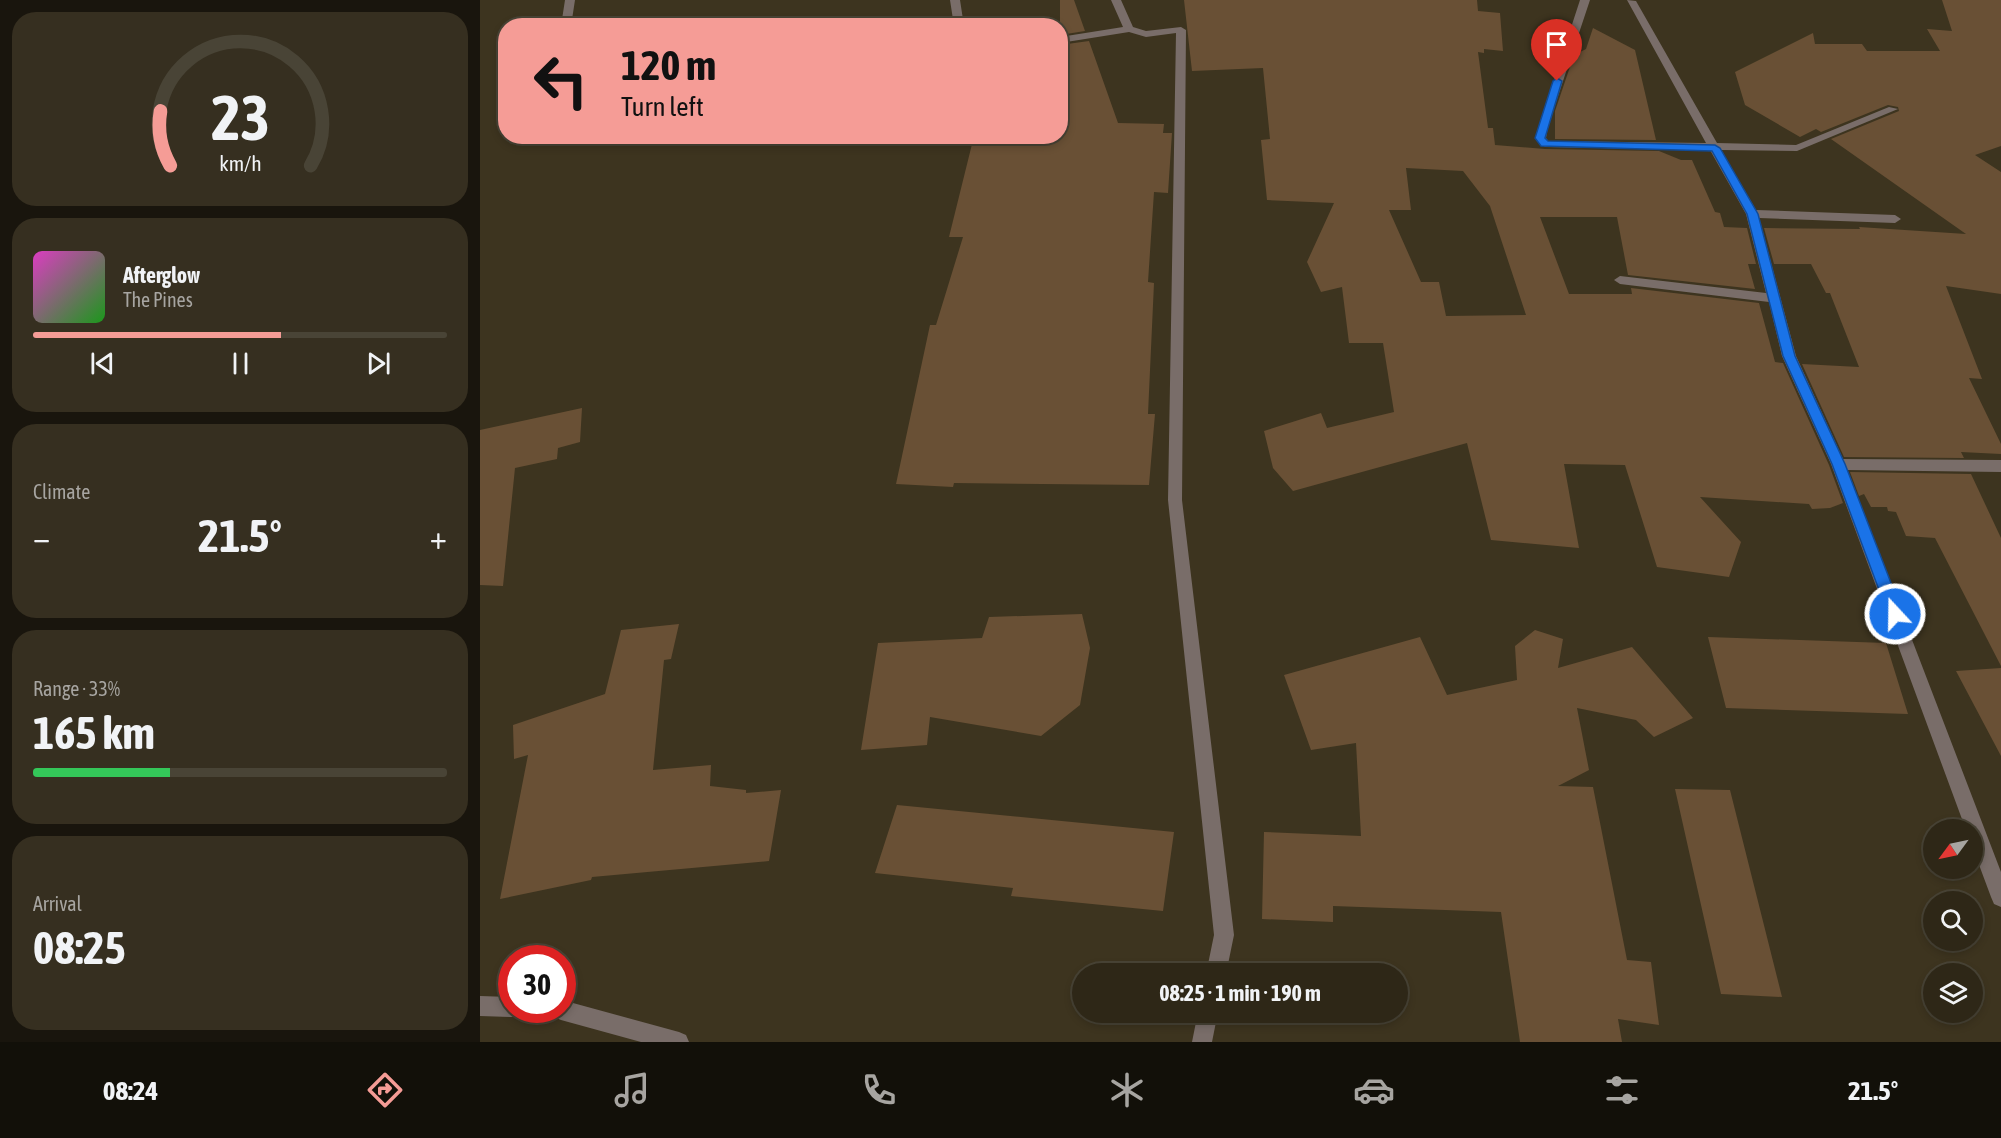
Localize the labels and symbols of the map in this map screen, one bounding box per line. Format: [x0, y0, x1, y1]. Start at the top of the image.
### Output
pin [1531, 19, 1582, 81]
position arrow [1863, 582, 1927, 646]
north arrow [1923, 819, 1983, 879]
speed limit sign: 30 [498, 945, 576, 1023]

